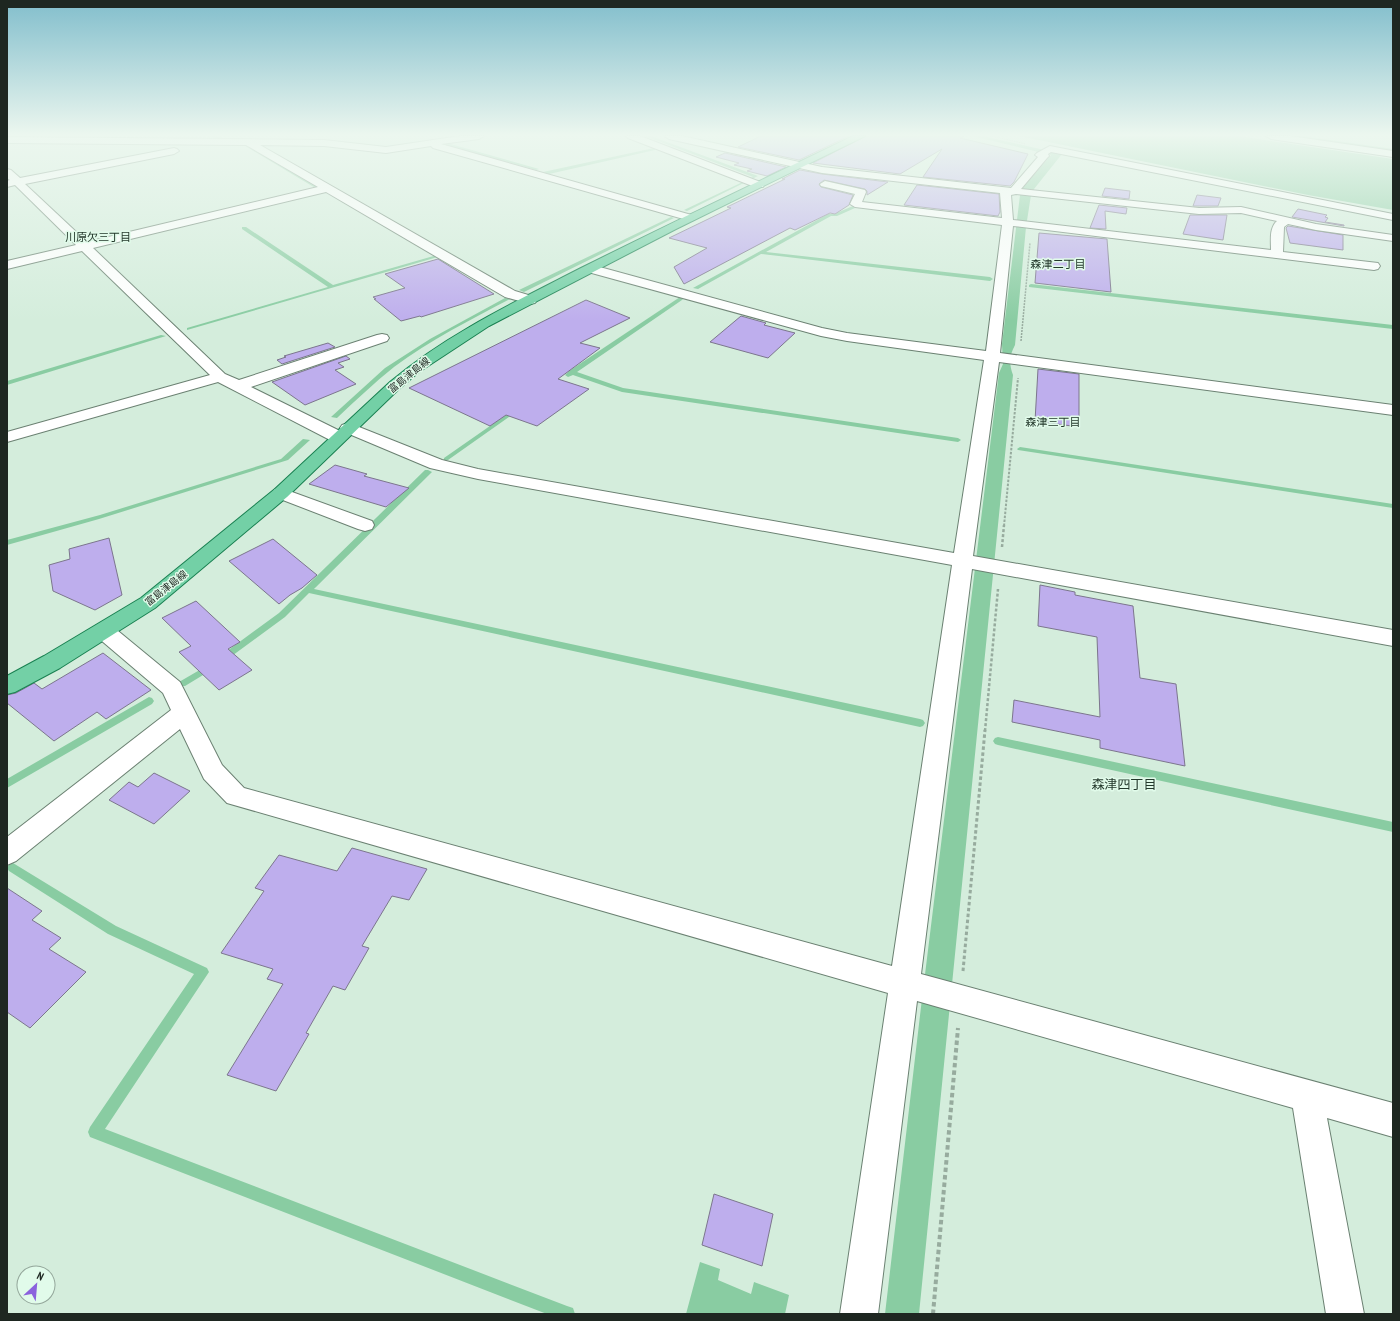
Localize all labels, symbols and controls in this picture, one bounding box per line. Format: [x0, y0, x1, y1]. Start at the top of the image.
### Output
district label: 川原欠三丁目 [65, 230, 131, 244]
district label: 森津二丁目 [1031, 257, 1086, 271]
street label: 富島津島線 [385, 354, 433, 396]
district label: 森津三丁目 [1026, 415, 1081, 429]
street label: 富島津島線 [142, 567, 190, 609]
district label: 森津四丁目 [1091, 776, 1157, 793]
north arrow [16, 1265, 56, 1305]
text: N [35, 1268, 46, 1284]

